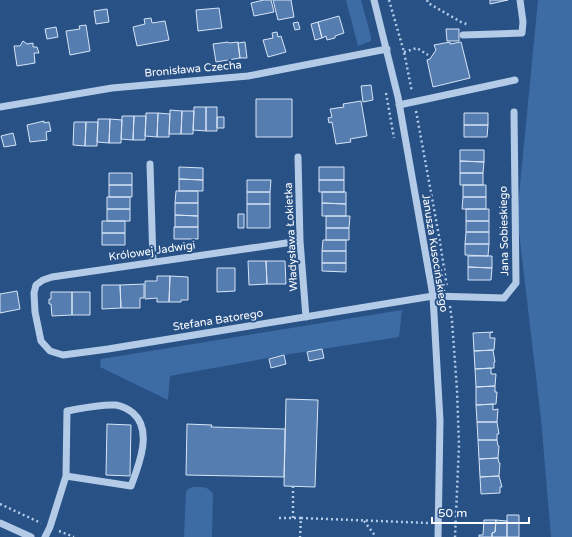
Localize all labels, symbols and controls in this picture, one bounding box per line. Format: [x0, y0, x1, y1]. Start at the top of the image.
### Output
street label: Bronisława Czecha [144, 58, 242, 80]
street label: Władysława Łokietka [282, 182, 300, 292]
street label: Jana Sobieskiego [497, 185, 511, 276]
street label: Janusza Kusocińskiego [419, 193, 451, 313]
street label: Królowej Jadwigi [108, 238, 196, 264]
street label: Stefana Batorego [172, 306, 264, 334]
scale bar [432, 499, 529, 525]
text: 50 m [438, 506, 467, 520]

